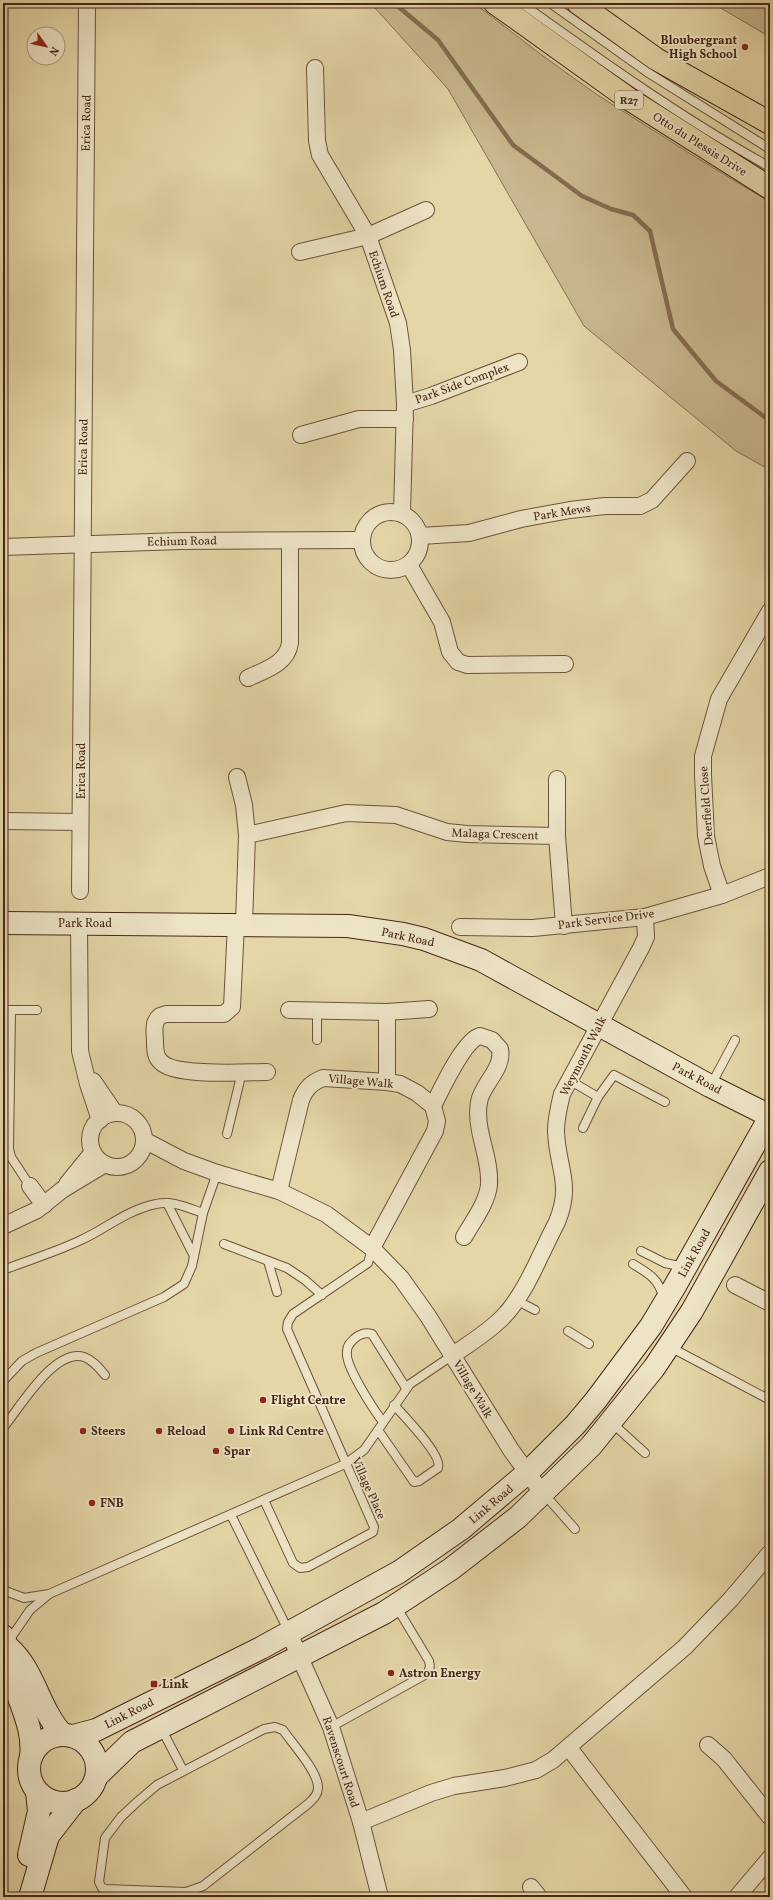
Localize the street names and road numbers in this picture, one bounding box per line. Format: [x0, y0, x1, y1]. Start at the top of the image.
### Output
road number: R27 [615, 91, 643, 109]
street label: Erica Road [79, 94, 95, 152]
street label: Otto du Plessis Drive [649, 109, 750, 181]
street label: Echium Road [364, 249, 402, 320]
street label: Park Side Complex [413, 359, 512, 408]
street label: Erica Road [76, 418, 92, 476]
street label: Park Mews [532, 501, 592, 525]
street label: Echium Road [147, 533, 217, 551]
street label: Erica Road [74, 742, 90, 799]
street label: Deerfield Close [696, 765, 718, 846]
street label: Malaga Crescent [451, 825, 539, 845]
street label: Park Service Drive [557, 906, 656, 934]
street label: Park Road [58, 916, 112, 932]
street label: Park Road [380, 925, 436, 951]
street label: Weymouth Walk [557, 1013, 611, 1099]
street label: Park Road [669, 1059, 724, 1099]
street label: Village Walk [328, 1071, 395, 1093]
street label: Link Road [675, 1226, 715, 1281]
street label: Village Walk [448, 1357, 496, 1422]
street label: Village Place [347, 1455, 389, 1522]
street label: Link Road [466, 1481, 517, 1528]
street label: Link Road [102, 1695, 157, 1733]
street label: Ravenscourt Road [318, 1715, 362, 1810]

